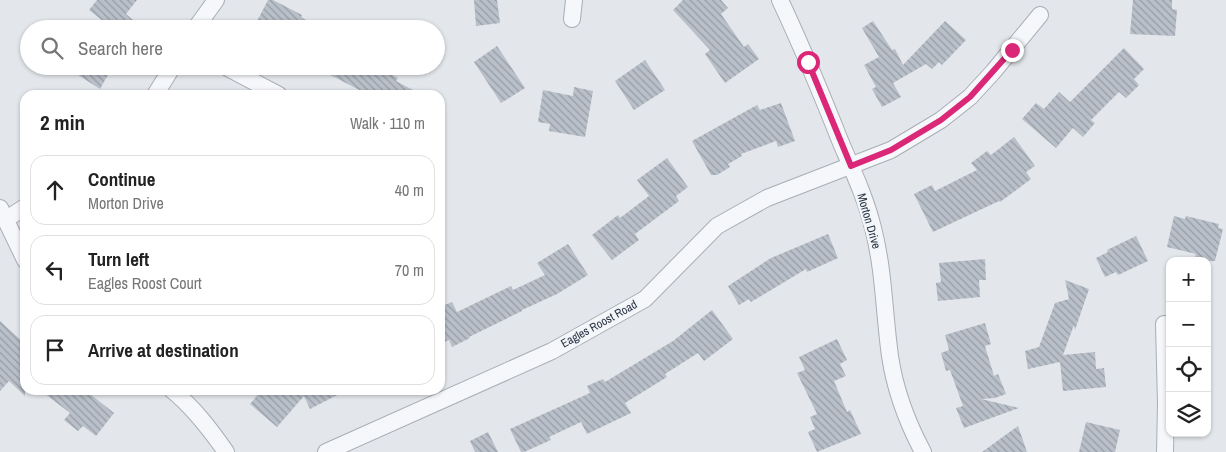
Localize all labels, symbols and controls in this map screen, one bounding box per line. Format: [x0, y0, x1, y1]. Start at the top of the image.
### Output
search box [20, 20, 445, 75]
icon: search [38, 34, 66, 62]
text: Search here [78, 35, 163, 61]
route end [1001, 39, 1024, 62]
route start [797, 51, 820, 74]
text: 2 min [40, 108, 85, 137]
text: Walk · 110 m [350, 112, 425, 134]
text: Continue [88, 166, 156, 192]
icon: ahead [41, 176, 69, 204]
text: 40 m [395, 179, 424, 201]
street label: Morton Drive [853, 191, 885, 251]
text: Morton Drive [88, 192, 164, 214]
text: Turn left [88, 246, 149, 272]
icon: left [41, 256, 69, 284]
map controls [1166, 257, 1211, 437]
button: + [1166, 257, 1211, 302]
text: 70 m [395, 259, 424, 281]
text: Eagles Roost Court [88, 272, 202, 294]
street label: Eagles Roost Road [558, 296, 640, 352]
button: − [1166, 302, 1211, 347]
icon: arrive [41, 336, 69, 364]
text: Arrive at destination [88, 337, 239, 363]
button: locate [1166, 347, 1211, 392]
button: layers [1166, 392, 1211, 437]

